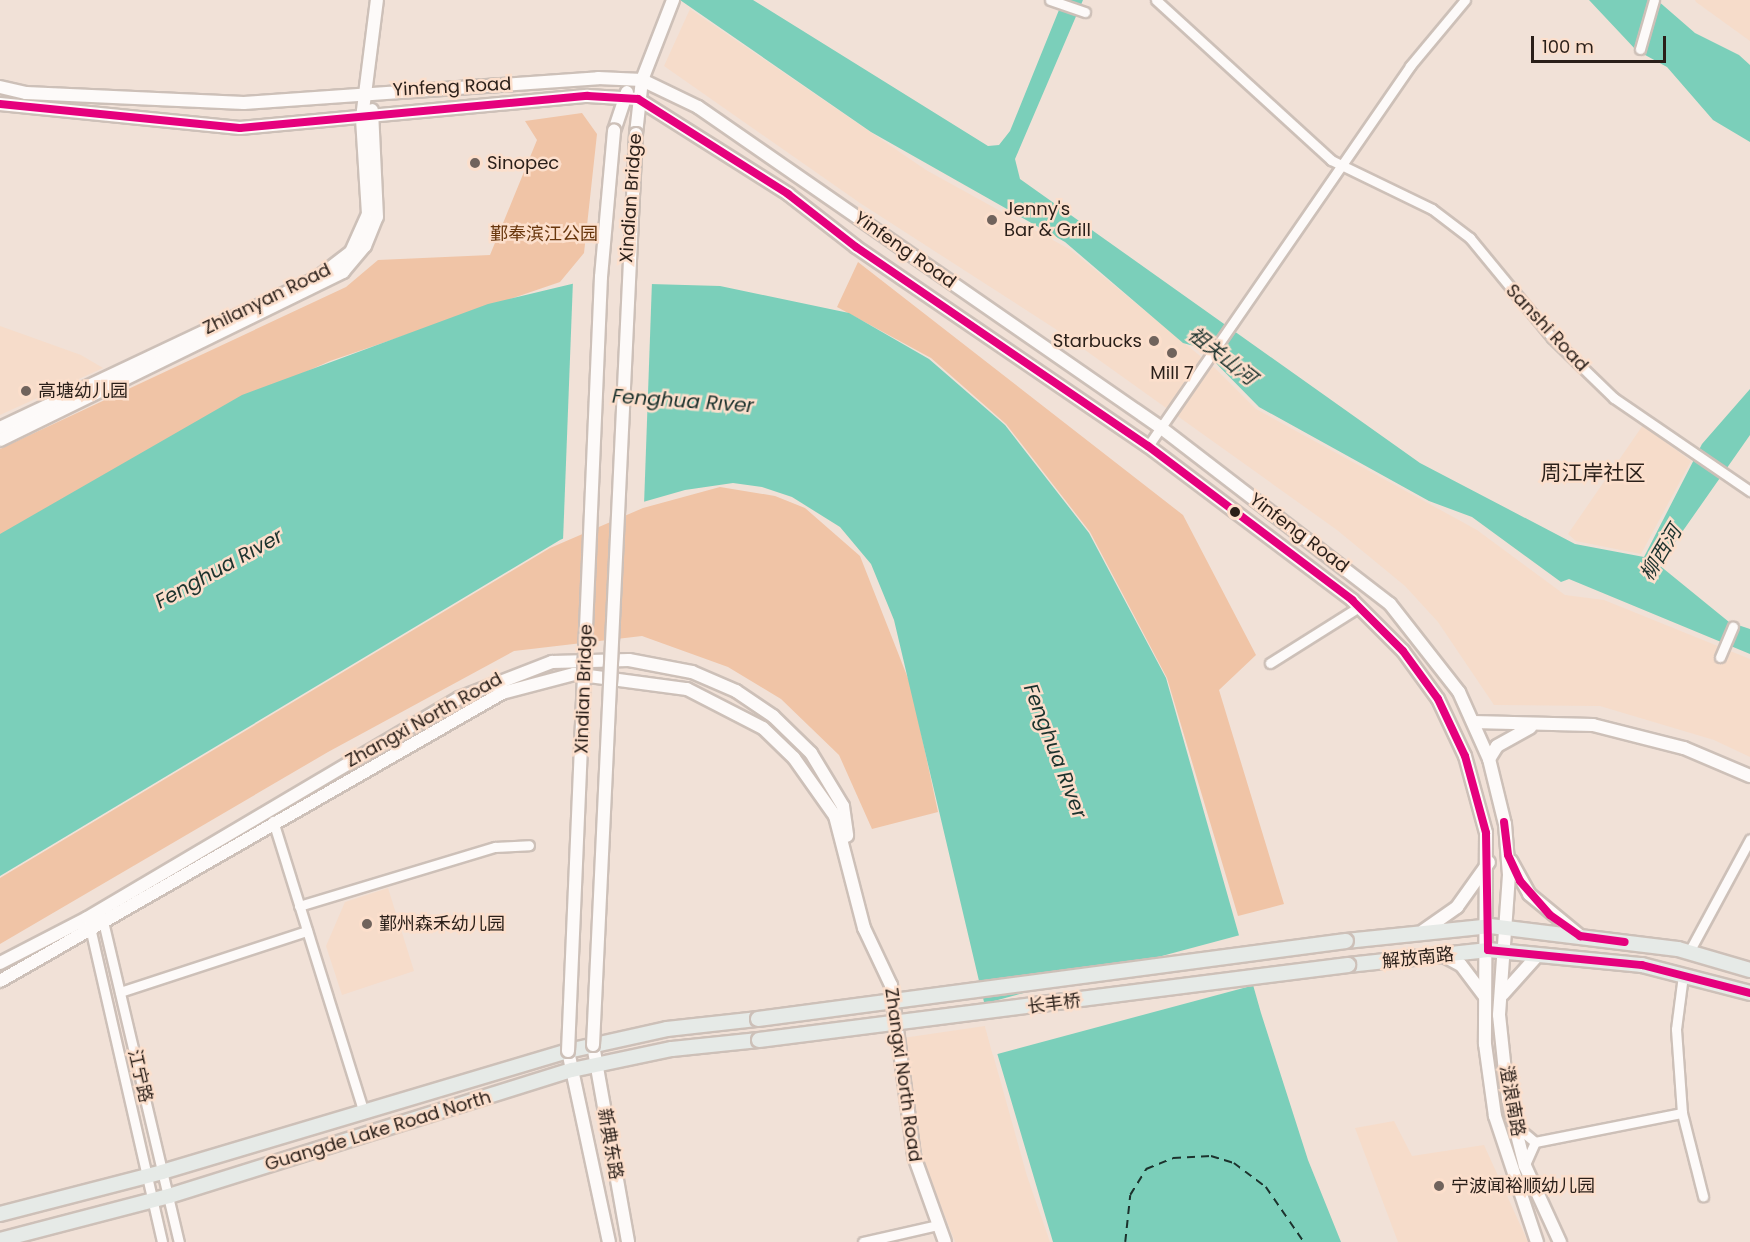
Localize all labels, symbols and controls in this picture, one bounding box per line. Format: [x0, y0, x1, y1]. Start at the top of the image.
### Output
scale bar [1534, 24, 1669, 62]
text: 100 m [1542, 34, 1594, 59]
street label: Yinfeng Road [392, 73, 512, 101]
street label: Xindian Bridge [616, 132, 646, 264]
place label: Sinopec [487, 152, 559, 174]
marker: Sinopec [468, 156, 482, 170]
place label: Jenny's Bar & Grill [1004, 199, 1091, 242]
street label: Yinfeng Road [850, 207, 960, 293]
marker: Jenny's Bar & Grill [985, 213, 999, 227]
park label: 鄞奉滨江公园 [490, 223, 598, 245]
street label: Zhilanyan Road [200, 259, 334, 339]
street label: Sanshi Road [1501, 280, 1593, 376]
water label: 祖关山河 [1183, 322, 1261, 390]
place label: Starbucks [1053, 330, 1142, 352]
marker: Starbucks [1147, 334, 1161, 348]
marker: Mill 7 [1165, 346, 1179, 360]
place label: Mill 7 [1150, 362, 1194, 384]
place label: 高塘幼儿园 [38, 380, 128, 402]
marker: 高塘幼儿园 [19, 384, 33, 398]
water label: Fenghua Rıver [611, 384, 755, 418]
district label: 周江岸社区 [1541, 460, 1645, 486]
street label: Yinfeng Road [1245, 489, 1353, 577]
unlabelled marker [1229, 506, 1241, 518]
water label: 柳西河 [1635, 521, 1687, 585]
water label: Fenghua Rıver [151, 524, 287, 614]
street label: Xindian Bridge [571, 624, 597, 754]
street label: Zhangxi North Road [342, 668, 506, 772]
water label: Fenghua Rıver [1018, 680, 1092, 822]
place label: 鄞州森禾幼儿园 [379, 913, 505, 935]
marker: 鄞州森禾幼儿园 [360, 917, 374, 931]
street label: 解放南路 [1381, 943, 1455, 973]
street label: Zhangxi North Road [880, 987, 926, 1163]
street label: 长丰桥 [1026, 990, 1082, 1018]
street label: 江宁路 [123, 1047, 157, 1105]
street label: 澄浪南路 [1495, 1064, 1529, 1138]
street label: Guangde Lake Road North [262, 1086, 494, 1176]
street label: 新典东路 [593, 1107, 627, 1181]
place label: 宁波闻裕顺幼儿园 [1451, 1175, 1595, 1197]
marker: 宁波闻裕顺幼儿园 [1432, 1179, 1446, 1193]

